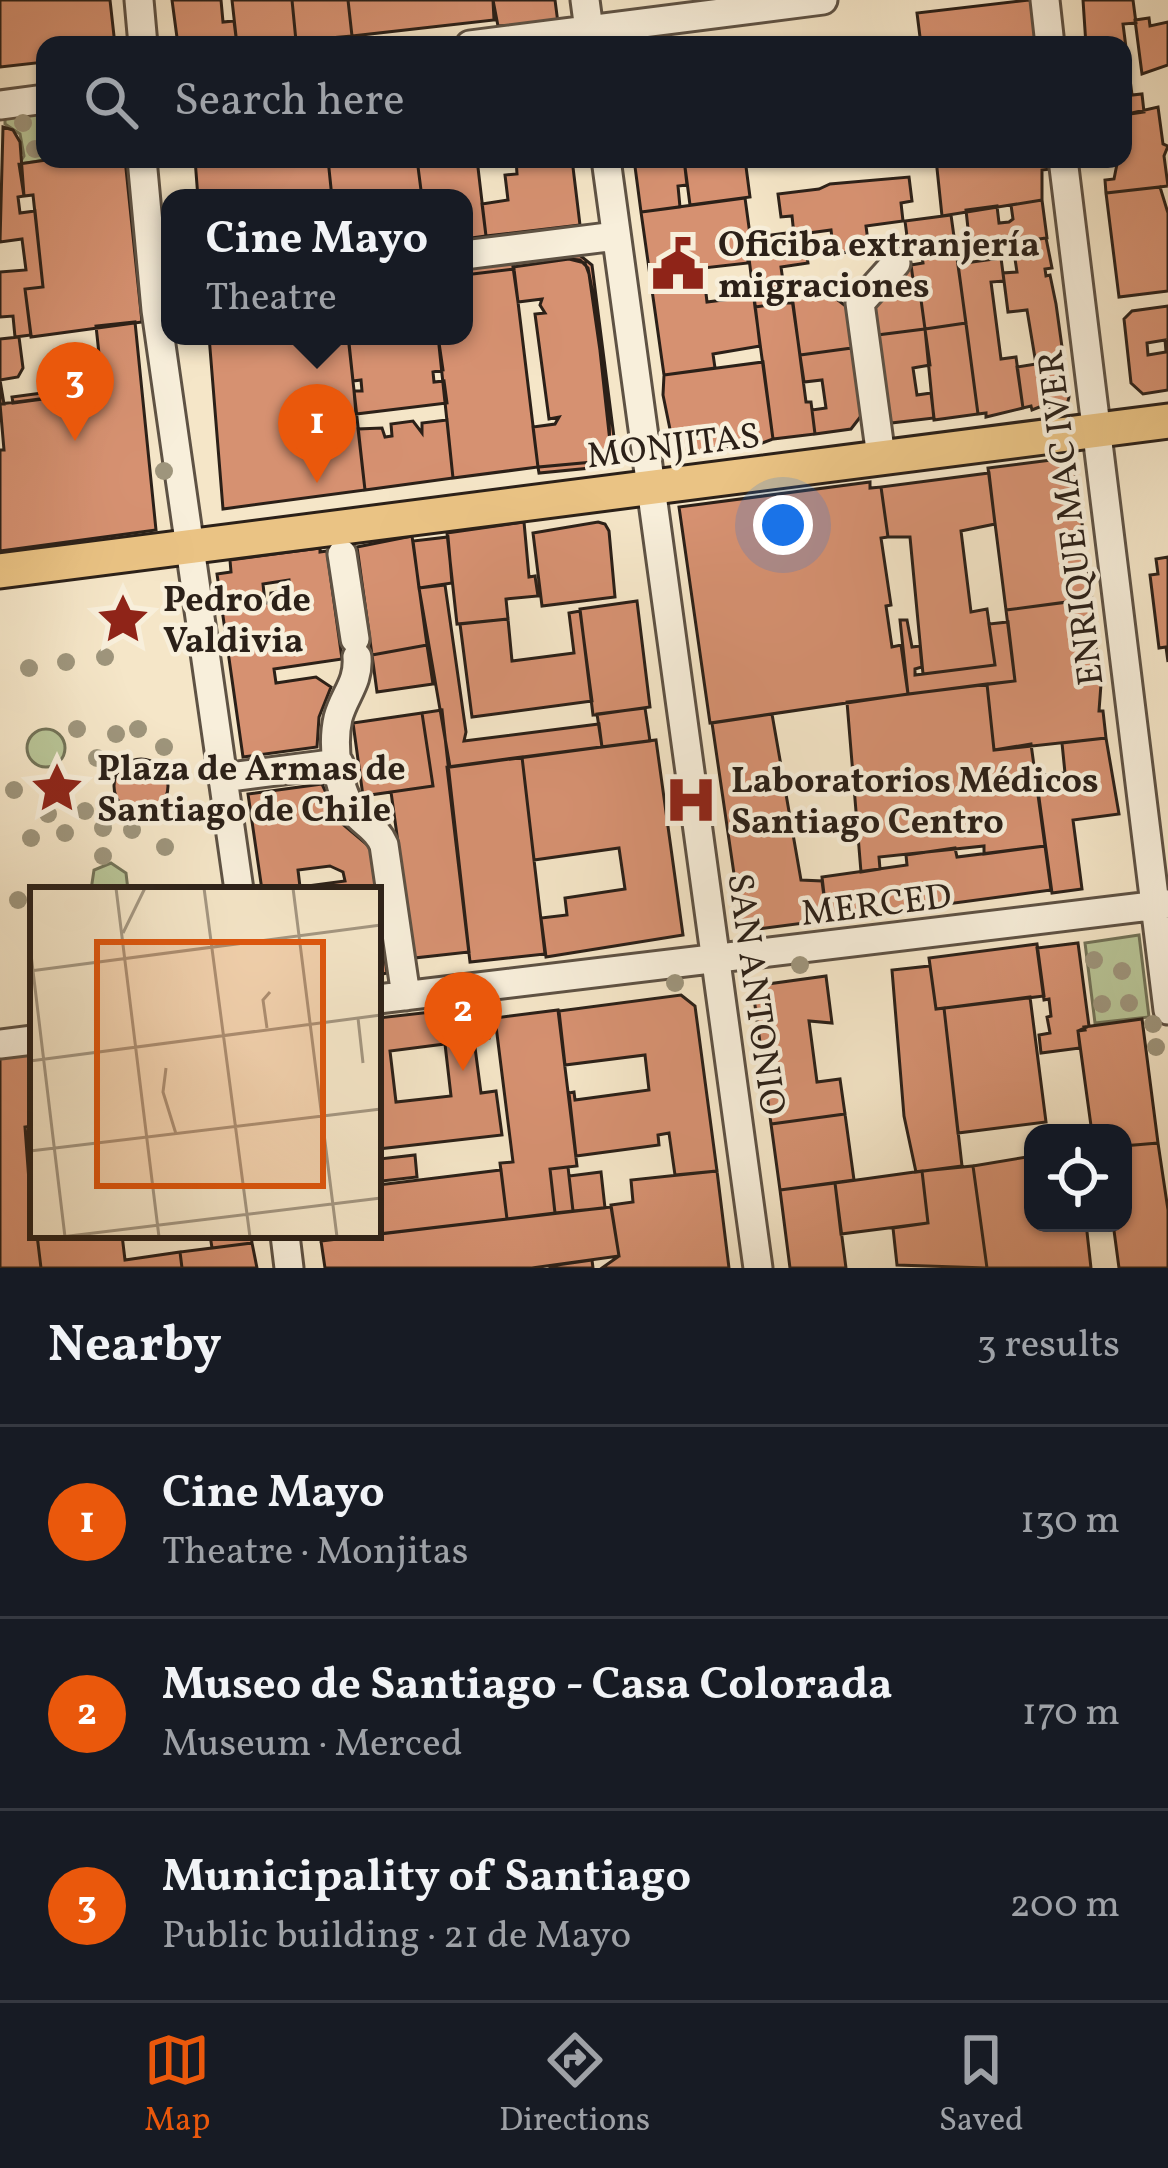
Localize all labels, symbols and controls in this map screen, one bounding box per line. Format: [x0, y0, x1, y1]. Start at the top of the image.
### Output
search box [36, 36, 1132, 168]
icon: search [78, 69, 144, 135]
text: Search here [174, 71, 405, 134]
popup [161, 189, 473, 345]
text: Cine Mayo [206, 209, 428, 272]
place label: Oficiba extranjería migraciones [718, 222, 1040, 313]
public building icon: Oficiba extranjería migraciones [649, 235, 707, 293]
text: Theatre [206, 272, 337, 326]
pin: 3 [36, 342, 114, 441]
street label: ENRIQUE MAC IVER [1028, 347, 1118, 688]
pin: 1 [278, 384, 356, 483]
street label: MONJITAS [584, 413, 763, 483]
your location [753, 495, 813, 555]
place label: Pedro de Valdivia [163, 577, 311, 668]
place icon: Pedro de Valdivia [94, 590, 152, 648]
place label: Plaza de Armas de Santiago de Chile [97, 746, 406, 837]
place label: Laboratorios Médicos Santiago Centro [731, 758, 1099, 849]
place icon: Plaza de Armas de Santiago de Chile [28, 759, 86, 817]
hospital icon: Laboratorios Médicos Santiago Centro [662, 771, 720, 829]
street label: SAN ANTONIO [712, 870, 796, 1119]
street label: MERCED [798, 873, 955, 941]
inset map [30, 887, 381, 1238]
pin: 2 [424, 972, 502, 1071]
map controls [1024, 1124, 1132, 1232]
button: locate [1024, 1124, 1132, 1232]
text: Nearby [48, 1311, 222, 1382]
text: 3 results [977, 1319, 1120, 1373]
text: Cine Mayo [162, 1463, 385, 1526]
text: 1 [79, 1495, 95, 1549]
text: 130 m [1020, 1495, 1120, 1549]
text: Theatre · Monjitas [162, 1526, 469, 1580]
text: Museo de Santiago - Casa Colorada [162, 1655, 893, 1718]
text: 2 [77, 1687, 97, 1741]
text: 170 m [1022, 1687, 1120, 1741]
text: Museum · Merced [162, 1718, 463, 1772]
text: Municipality of Santiago [162, 1847, 691, 1910]
text: 3 [77, 1879, 97, 1933]
text: 200 m [1009, 1879, 1120, 1933]
text: Public building · 21 de Mayo [162, 1910, 631, 1964]
tab: Map [144, 2027, 210, 2145]
tab: Directions [499, 2027, 650, 2145]
tab: Saved [939, 2027, 1024, 2145]

